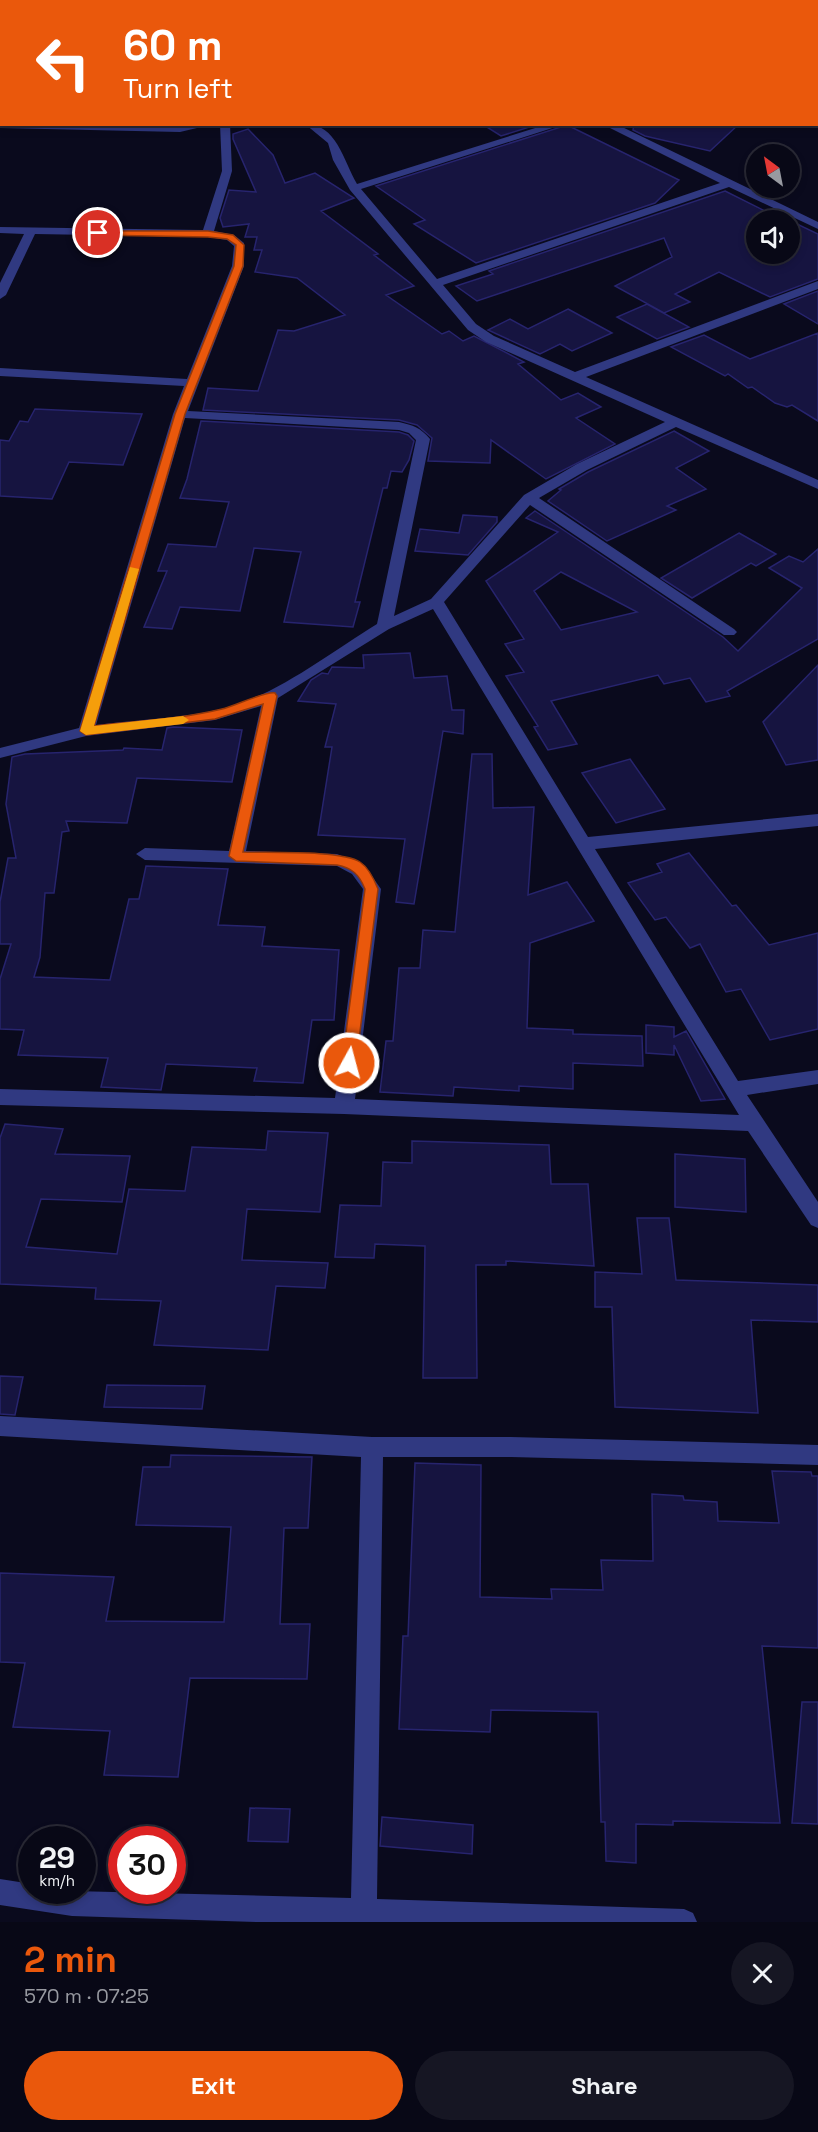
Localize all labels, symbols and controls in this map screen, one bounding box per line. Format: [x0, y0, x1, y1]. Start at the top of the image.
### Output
text: 60 m [123, 19, 223, 72]
icon: left [24, 24, 102, 102]
text: Turn left [123, 71, 233, 106]
north arrow [746, 144, 800, 198]
map controls [746, 144, 800, 264]
pin [72, 207, 123, 258]
button: sound [746, 210, 800, 264]
icon: arrive [81, 216, 114, 249]
position arrow [317, 1031, 381, 1095]
speed limit sign: 30 [108, 1826, 186, 1904]
text: 29 [39, 1838, 75, 1877]
text: km/h [39, 1871, 75, 1890]
text: 2 min [24, 1937, 117, 1983]
button: close [731, 1942, 794, 2005]
text: 570 m · 07:25 [24, 1983, 149, 2009]
button: Exit [24, 2051, 403, 2120]
button: Share [415, 2051, 794, 2120]

